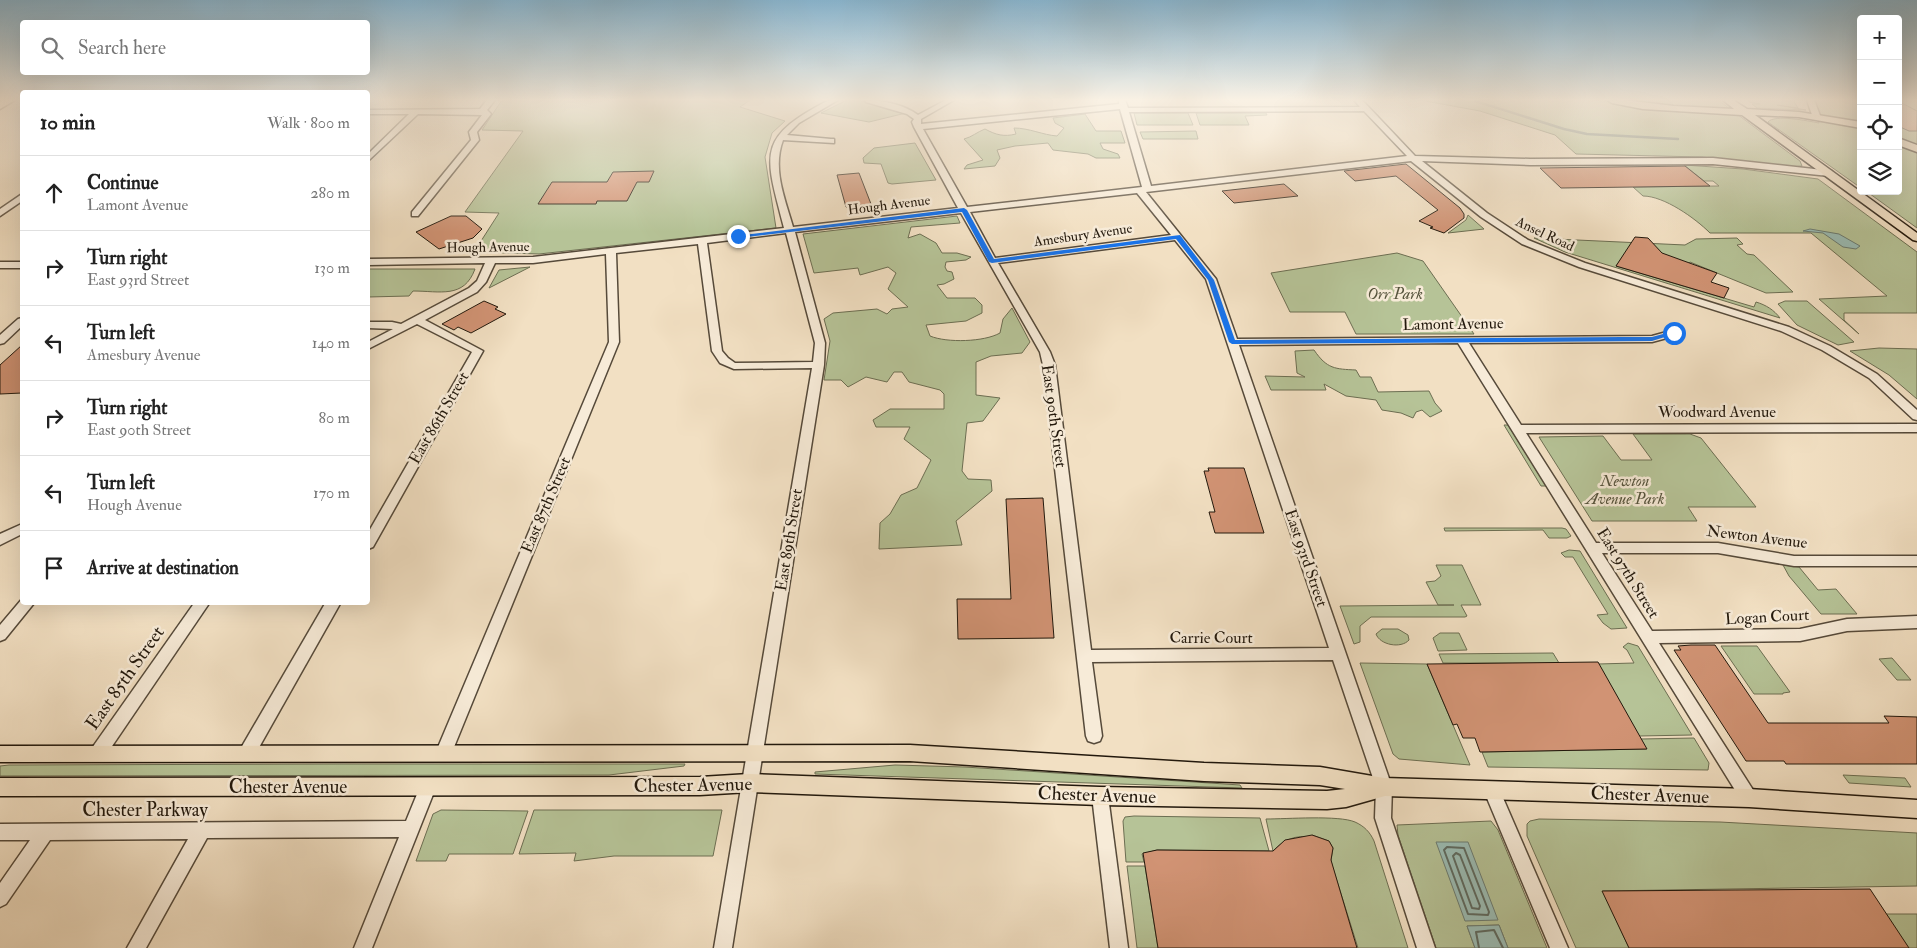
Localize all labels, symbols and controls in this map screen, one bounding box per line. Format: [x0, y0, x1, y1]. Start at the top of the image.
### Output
map controls [1857, 15, 1902, 195]
button: + [1857, 15, 1902, 60]
search box [20, 20, 370, 75]
icon: search [38, 34, 66, 62]
text: Search here [78, 36, 166, 60]
button: − [1857, 60, 1902, 105]
button: locate [1857, 105, 1902, 150]
text: 10 min [40, 109, 95, 136]
text: Walk · 800 m [267, 113, 350, 133]
button: layers [1857, 150, 1902, 195]
text: Continue [87, 171, 158, 195]
icon: ahead [40, 179, 68, 207]
text: 280 m [310, 183, 350, 203]
street label: Hough Avenue [847, 191, 931, 218]
text: Lamont Avenue [87, 195, 188, 215]
street label: Ansel Road [1512, 213, 1577, 255]
street label: Amesbury Avenue [1032, 220, 1134, 251]
route end [727, 225, 750, 248]
street label: Hough Avenue [446, 238, 530, 256]
text: Turn right [87, 246, 167, 270]
icon: right [40, 254, 68, 282]
text: 130 m [314, 258, 350, 278]
text: East 93rd Street [87, 270, 189, 290]
park label: Orr Park [1367, 284, 1423, 304]
street label: Lamont Avenue [1402, 313, 1504, 335]
text: Turn left [87, 321, 155, 345]
route start [1663, 322, 1686, 345]
icon: left [40, 329, 68, 357]
text: 140 m [312, 333, 350, 353]
text: Amesbury Avenue [87, 345, 200, 365]
street label: East 90th Street [1037, 363, 1071, 469]
street label: East 86th Street [405, 368, 473, 468]
text: Turn right [87, 396, 167, 420]
street label: Woodward Avenue [1657, 402, 1776, 422]
icon: right [40, 404, 68, 432]
text: 80 m [319, 408, 350, 428]
text: East 90th Street [87, 420, 191, 440]
street label: East 87th Street [517, 454, 575, 556]
text: Turn left [87, 471, 155, 495]
park label: Newton Avenue Park [1584, 471, 1665, 509]
icon: left [40, 479, 68, 507]
text: 170 m [313, 483, 350, 503]
street label: East 89th Street [771, 487, 807, 593]
text: Hough Avenue [87, 495, 182, 515]
street label: East 93rd Street [1280, 506, 1332, 610]
street label: Newton Avenue [1706, 521, 1809, 553]
street label: East 97th Street [1592, 524, 1664, 622]
icon: arrive [40, 554, 68, 582]
text: Arrive at destination [87, 556, 239, 580]
street label: Logan Court [1724, 605, 1810, 629]
street label: East 85th Street [80, 621, 170, 735]
street label: Carrie Court [1169, 628, 1253, 648]
street label: Chester Avenue [634, 772, 753, 798]
street label: Chester Avenue [229, 775, 347, 799]
street label: Chester Avenue [1037, 781, 1157, 809]
street label: Chester Avenue [1590, 781, 1710, 809]
street label: Chester Parkway [82, 798, 208, 822]

